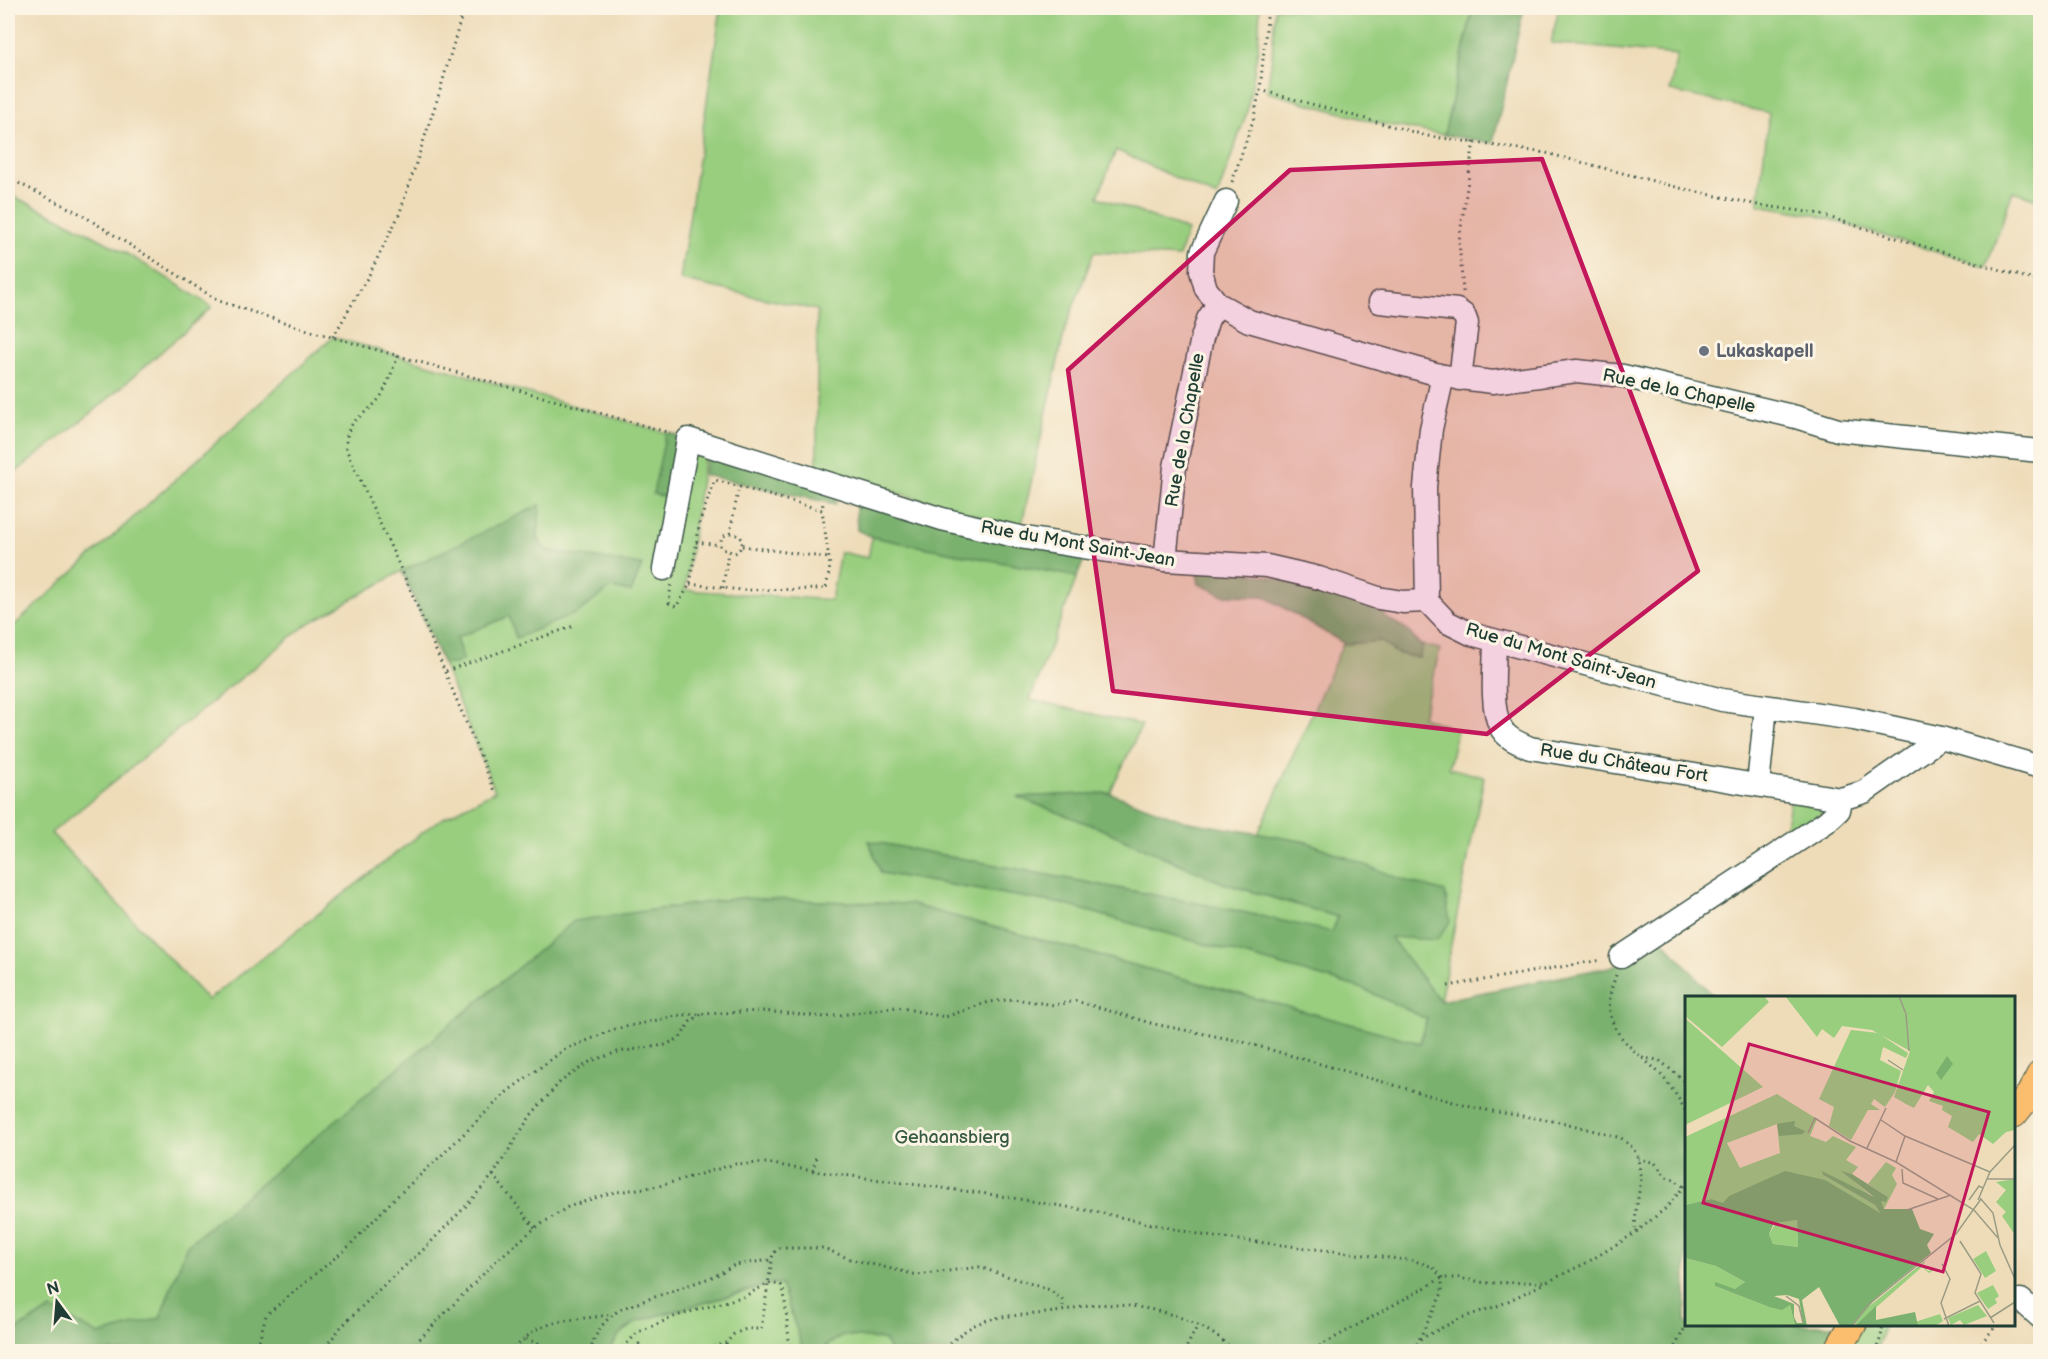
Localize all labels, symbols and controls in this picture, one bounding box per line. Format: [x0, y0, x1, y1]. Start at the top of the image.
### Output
place label: Lukaskapell [1716, 341, 1813, 362]
marker: Lukaskapell [1697, 344, 1711, 358]
street label: Rue de la Chapelle [1161, 351, 1209, 509]
street label: Rue de la Chapelle [1601, 365, 1758, 418]
street label: Rue du Mont Saint-Jean [979, 517, 1177, 571]
street label: Rue du Mont Saint-Jean [1463, 619, 1659, 693]
street label: Rue du Château Fort [1538, 739, 1710, 787]
inset map [1685, 996, 2015, 1326]
park label: Gehaansbierg [894, 1127, 1010, 1148]
north arrow [27, 1272, 87, 1332]
text: N [45, 1278, 62, 1300]

